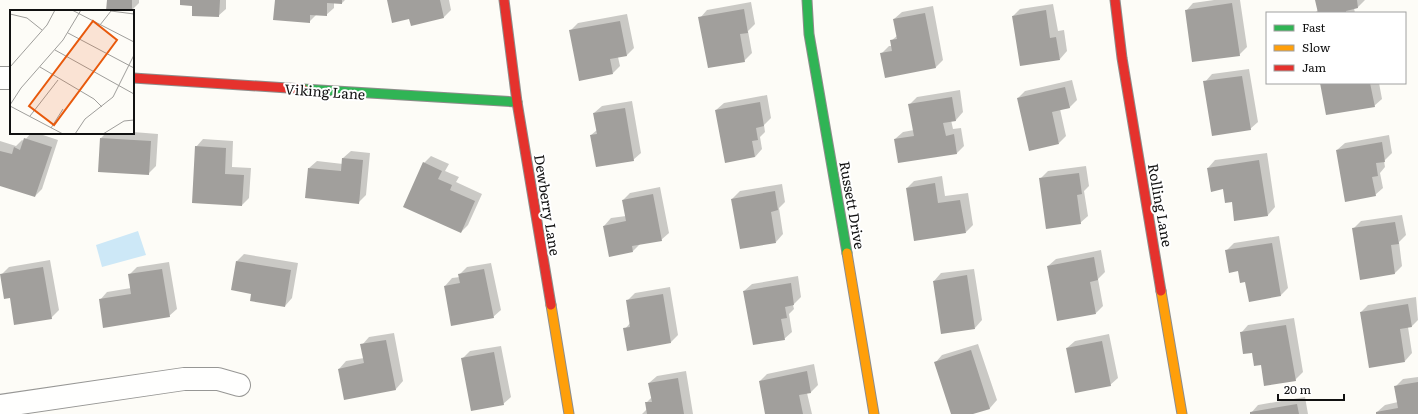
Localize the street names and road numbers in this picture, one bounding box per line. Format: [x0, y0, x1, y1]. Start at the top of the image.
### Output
street label: Viking Lane [284, 78, 366, 104]
street label: Dewberry Lane [530, 153, 566, 257]
street label: Russett Drive [835, 159, 871, 251]
street label: Rolling Lane [1144, 162, 1178, 248]

